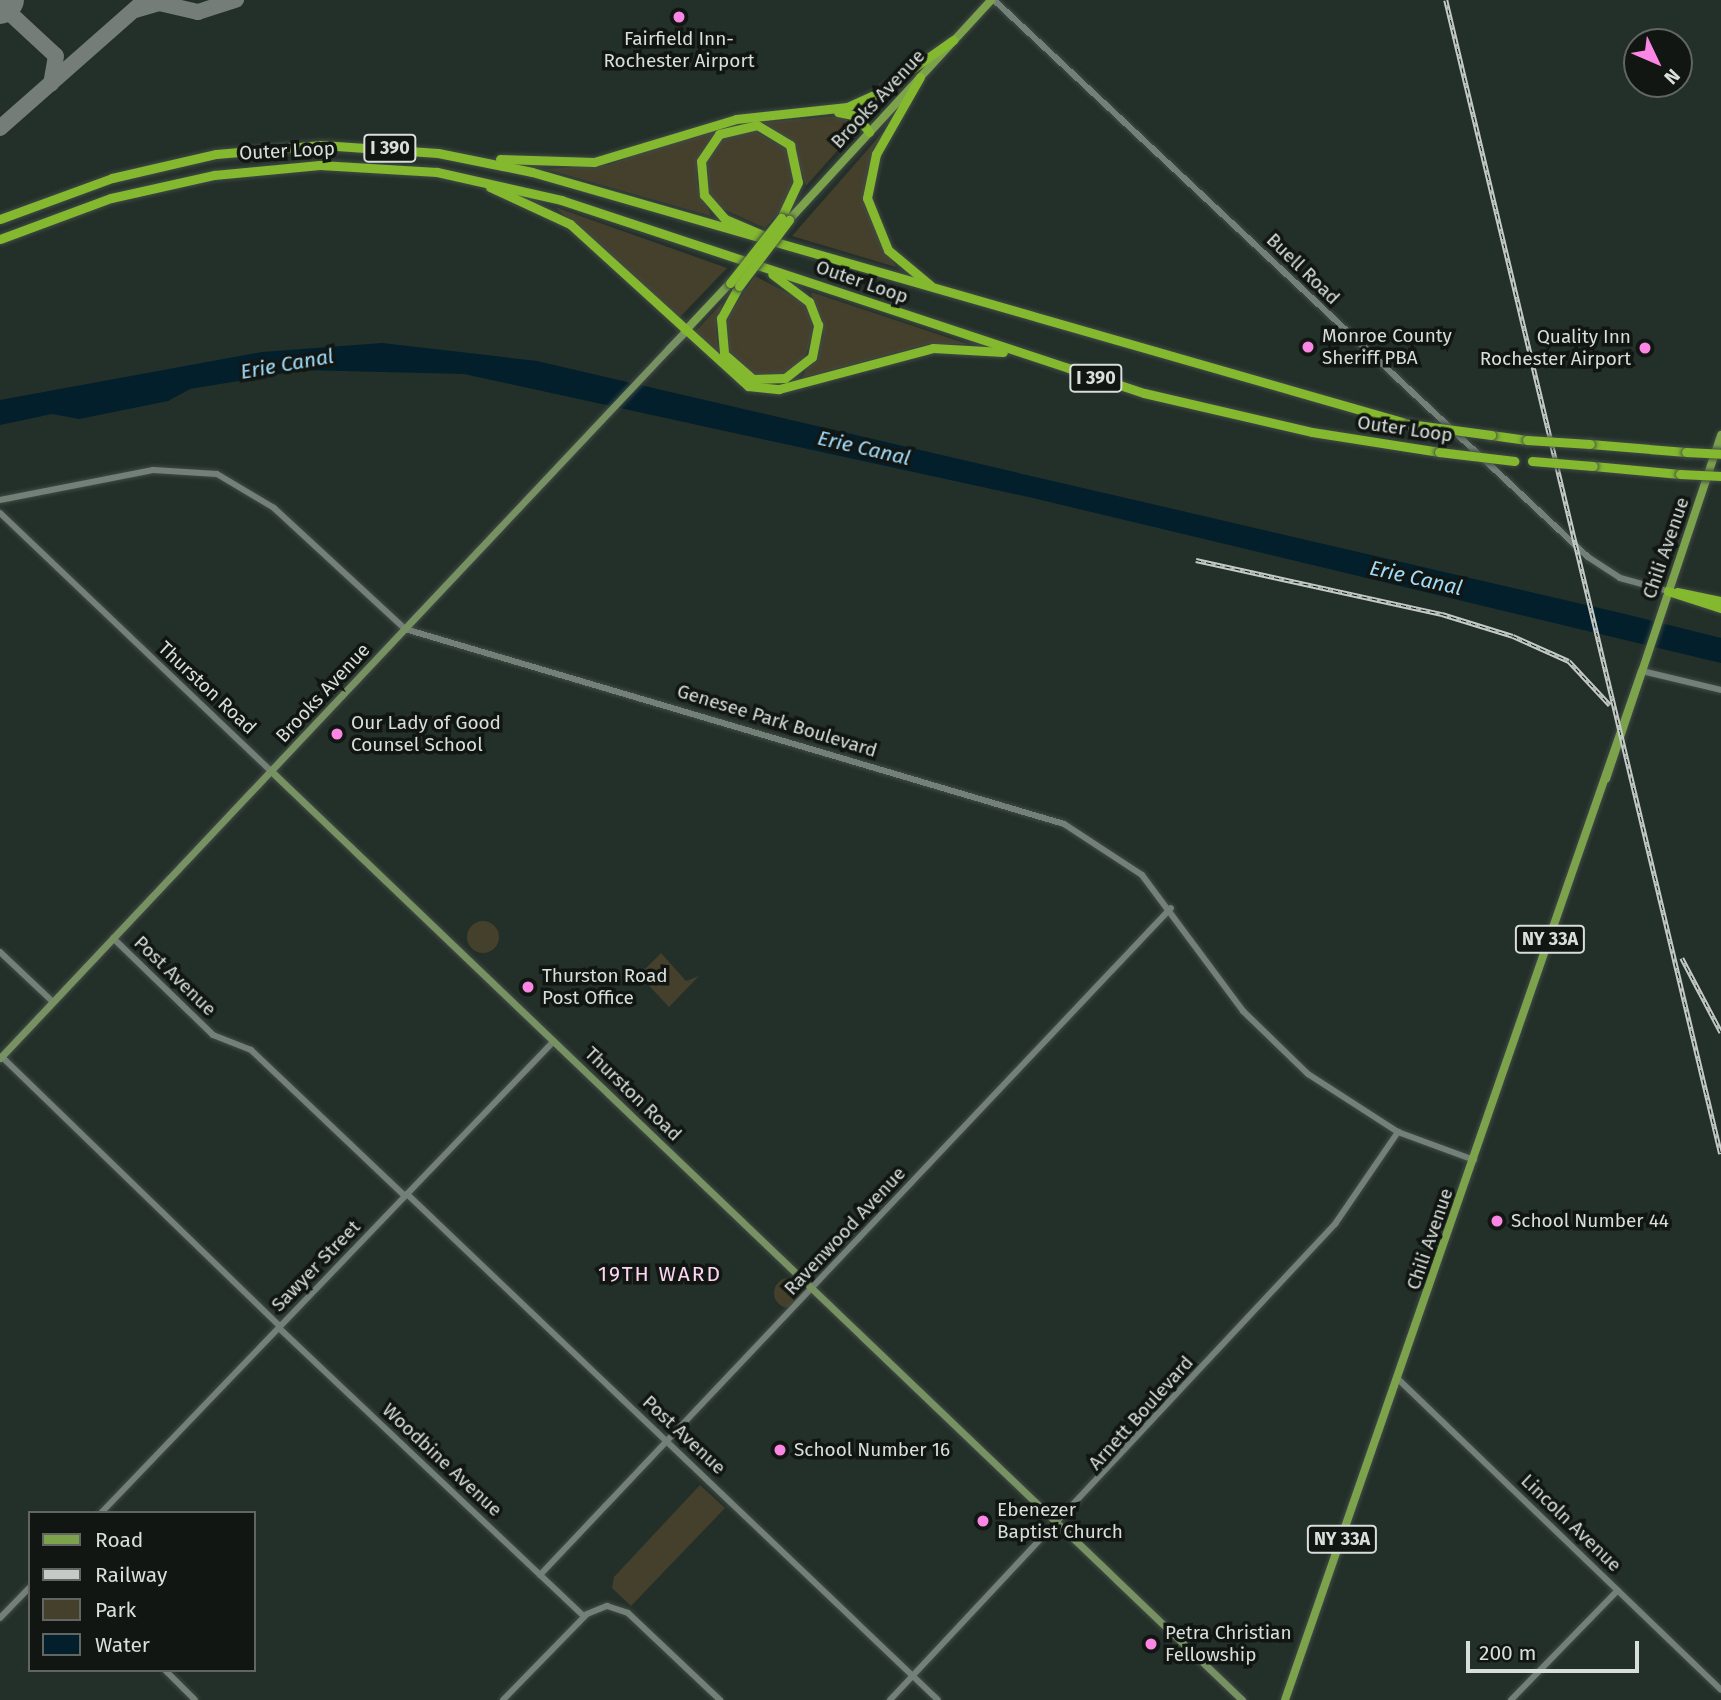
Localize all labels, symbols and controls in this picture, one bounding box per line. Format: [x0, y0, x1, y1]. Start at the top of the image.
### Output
marker: Fairfield Inn- Rochester Airport [671, 9, 687, 25]
place label: Fairfield Inn- Rochester Airport [603, 28, 755, 72]
north arrow [1623, 28, 1693, 98]
street label: Brooks Avenue [826, 45, 930, 153]
text: N [1659, 64, 1685, 89]
road number: I 390 [362, 134, 418, 162]
street label: Outer Loop [238, 137, 336, 165]
street label: Buell Road [1262, 229, 1344, 309]
street label: Outer Loop [813, 256, 911, 308]
place label: Monroe County Sheriff PBA [1322, 325, 1452, 369]
place label: Quality Inn Rochester Airport [1480, 326, 1631, 370]
marker: Monroe County Sheriff PBA [1300, 339, 1316, 355]
marker: Quality Inn Rochester Airport [1637, 340, 1653, 356]
water label: Erie Canal [238, 343, 336, 385]
road number: I 390 [1068, 364, 1124, 392]
street label: Outer Loop [1356, 411, 1454, 447]
water label: Erie Canal [815, 425, 913, 471]
street label: Chili Avenue [1638, 494, 1694, 602]
water label: Erie Canal [1367, 555, 1465, 601]
street label: Thurston Road [153, 637, 261, 739]
street label: Brooks Avenue [271, 639, 375, 747]
street label: Genesee Park Boulevard [674, 680, 880, 762]
place label: Our Lady of Good Counsel School [351, 712, 501, 756]
marker: Our Lady of Good Counsel School [329, 726, 345, 742]
road number: NY 33A [1513, 924, 1587, 954]
street label: Post Avenue [129, 931, 221, 1021]
place label: Thurston Road Post Office [542, 965, 668, 1009]
marker: Thurston Road Post Office [520, 979, 536, 995]
street label: Thurston Road [580, 1042, 686, 1146]
street label: Ravenwood Avenue [780, 1162, 910, 1300]
street label: Chili Avenue [1402, 1185, 1458, 1293]
place label: School Number 44 [1511, 1210, 1669, 1232]
marker: School Number 44 [1489, 1213, 1505, 1229]
street label: Sawyer Street [267, 1216, 365, 1316]
district label: 19TH WARD [599, 1261, 721, 1287]
street label: Arnett Boulevard [1084, 1351, 1198, 1475]
street label: Post Avenue [638, 1391, 730, 1479]
street label: Woodbine Avenue [377, 1399, 507, 1521]
place label: School Number 16 [794, 1439, 950, 1461]
marker: School Number 16 [772, 1442, 788, 1458]
street label: Lincoln Avenue [1516, 1469, 1626, 1577]
place label: Ebenezer Baptist Church [997, 1499, 1123, 1543]
legend [28, 1511, 256, 1672]
marker: Ebenezer Baptist Church [975, 1513, 991, 1529]
road number: NY 33A [1305, 1524, 1379, 1554]
text: Road [95, 1527, 143, 1553]
text: Railway [95, 1562, 167, 1588]
text: Park [95, 1597, 136, 1623]
place label: Petra Christian Fellowship [1165, 1622, 1292, 1666]
scale bar [1469, 1626, 1642, 1670]
text: Water [95, 1632, 150, 1658]
marker: Petra Christian Fellowship [1143, 1636, 1159, 1652]
text: 200 m [1479, 1640, 1536, 1666]

